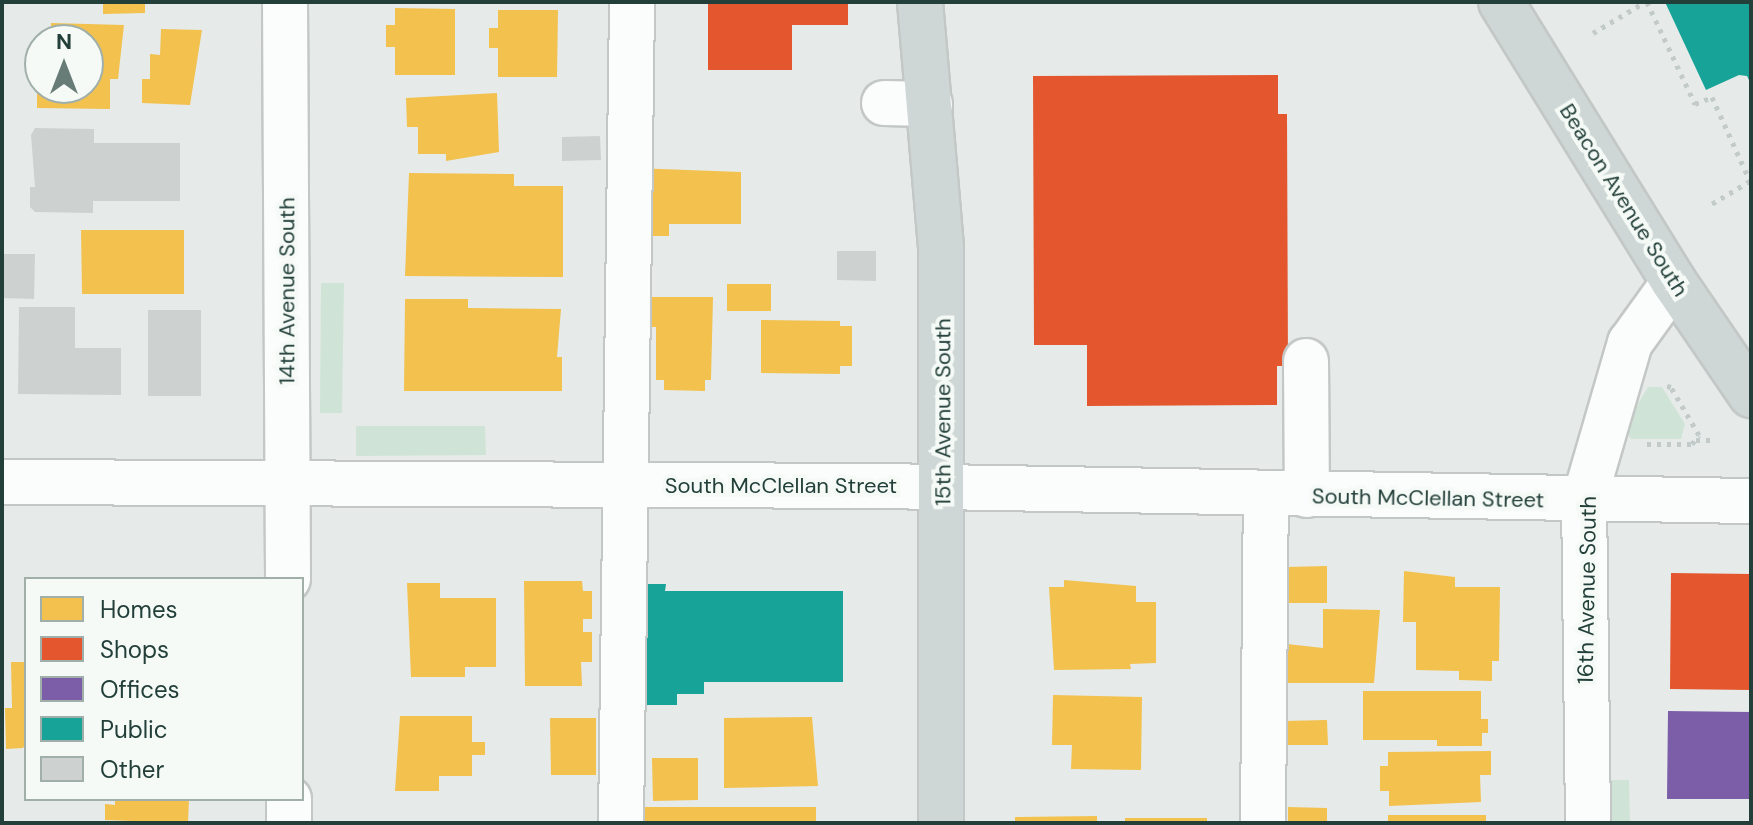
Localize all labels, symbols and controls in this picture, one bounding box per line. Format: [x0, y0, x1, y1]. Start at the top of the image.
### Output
north arrow [24, 24, 104, 104]
text: N [56, 27, 72, 56]
street label: Beacon Avenue South [1554, 99, 1694, 301]
street label: 14th Avenue South [274, 197, 300, 385]
street label: 15th Avenue South [930, 318, 956, 506]
street label: South McClellan Street [665, 473, 897, 499]
street label: South McClellan Street [1312, 483, 1544, 513]
street label: 16th Avenue South [1572, 496, 1602, 684]
legend [24, 577, 304, 801]
text: Homes [100, 594, 178, 625]
text: Shops [100, 634, 169, 665]
text: Offices [100, 674, 180, 705]
text: Public [100, 714, 168, 745]
text: Other [100, 754, 164, 785]

